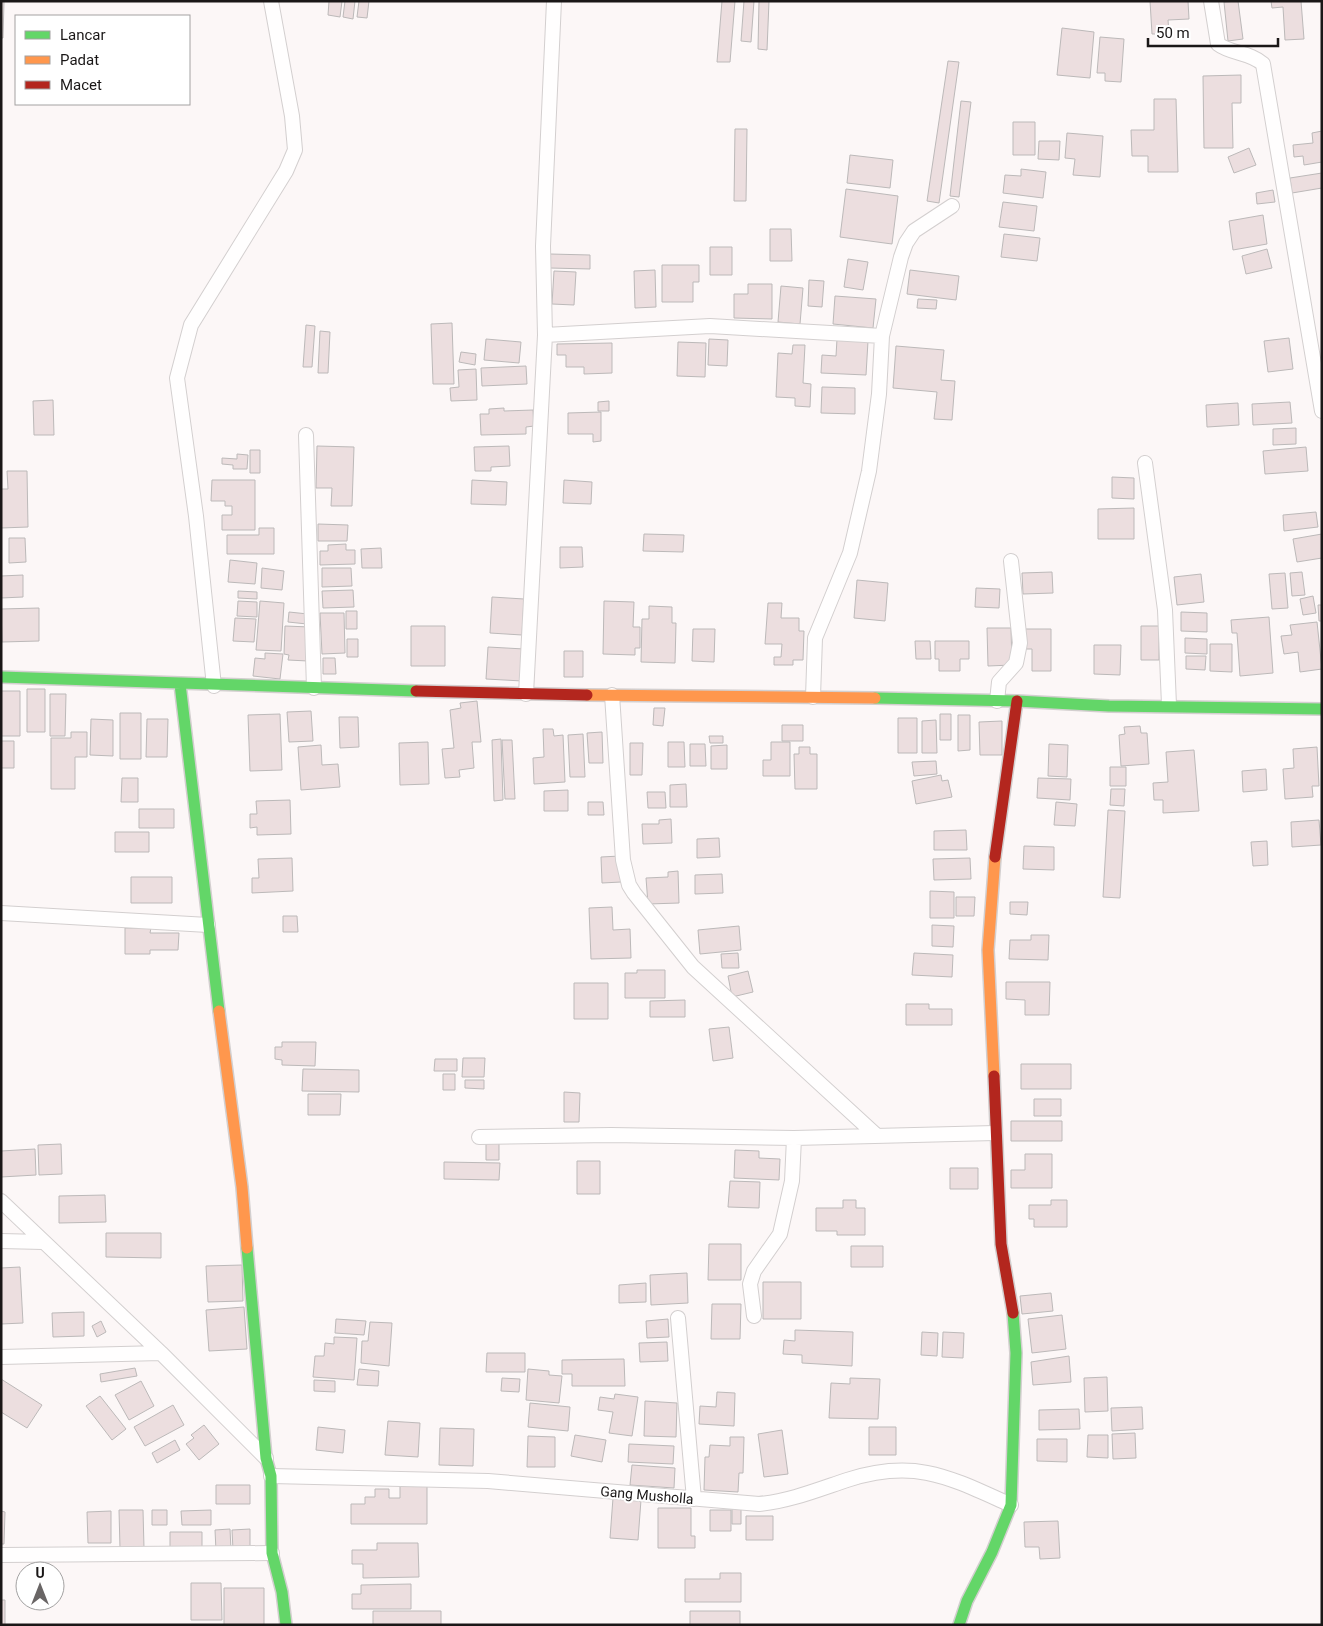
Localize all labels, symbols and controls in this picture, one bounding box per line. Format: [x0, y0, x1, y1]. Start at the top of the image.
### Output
legend [15, 15, 190, 105]
scale bar [1148, 15, 1278, 47]
text: 50 m [1156, 24, 1190, 42]
text: Lancar [60, 26, 106, 44]
text: Padat [60, 51, 99, 69]
text: Macet [60, 76, 102, 94]
street label: Gang Musholla [600, 1483, 694, 1507]
north arrow [15, 1561, 65, 1611]
text: U [35, 1565, 45, 1581]

